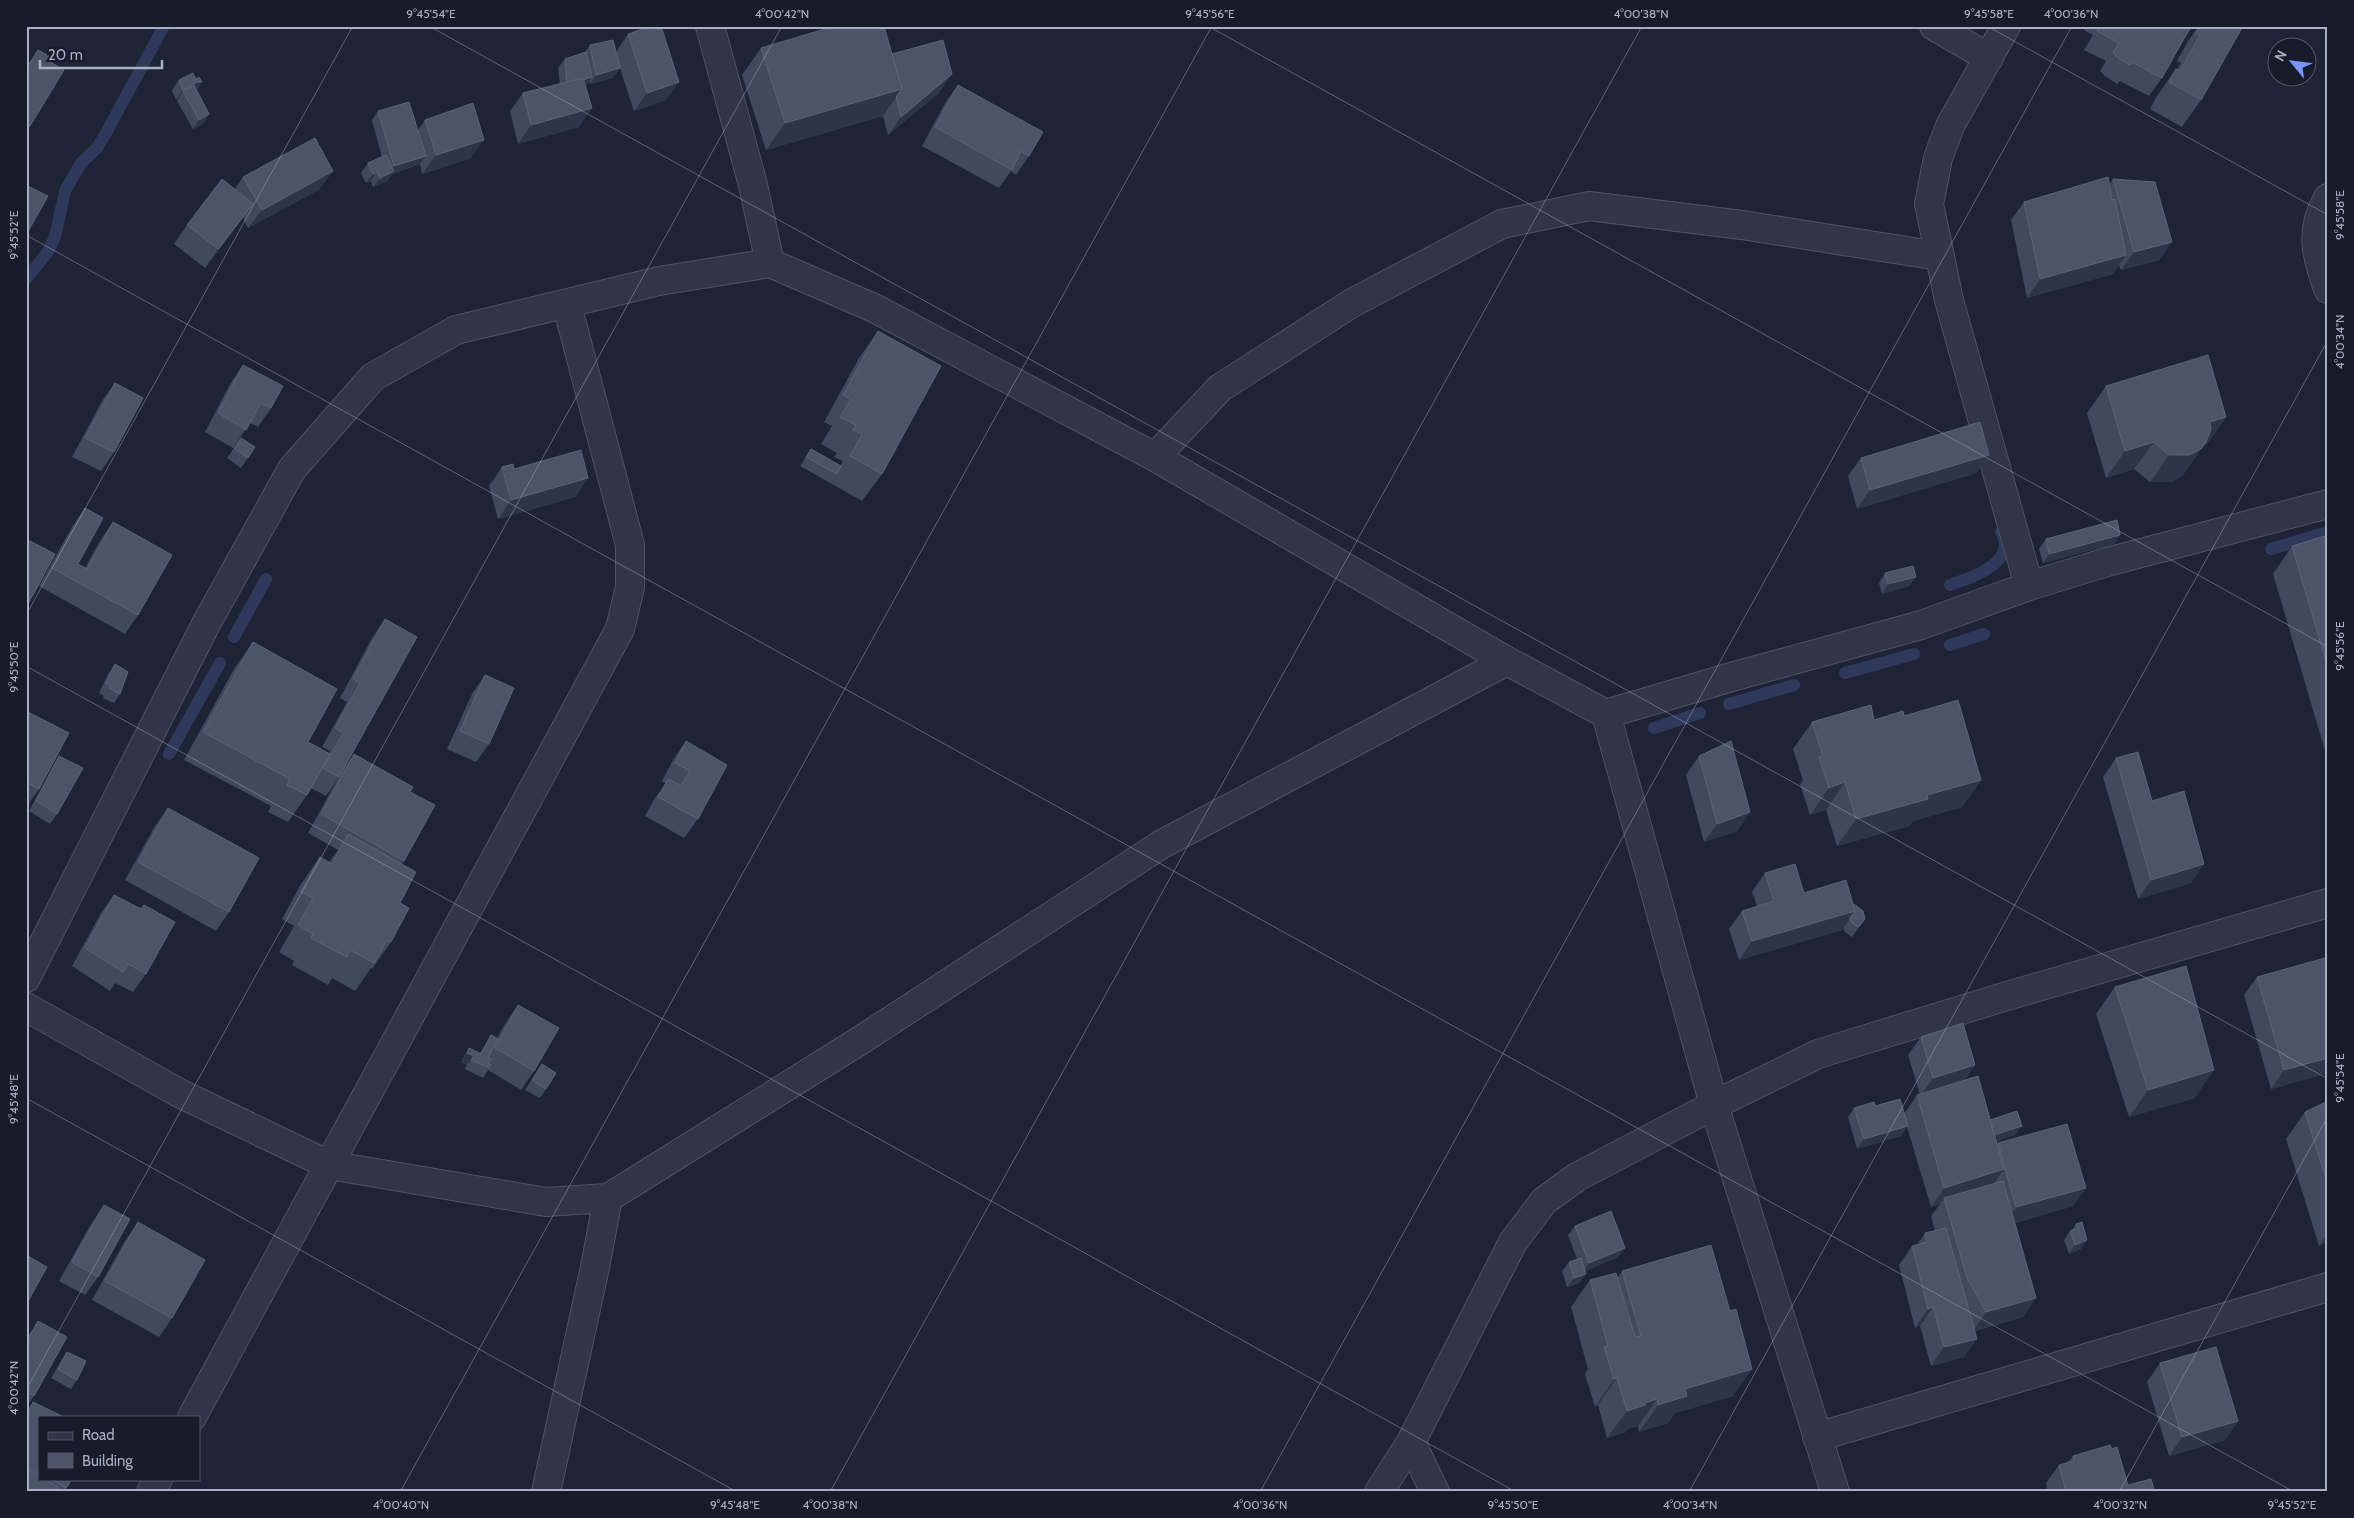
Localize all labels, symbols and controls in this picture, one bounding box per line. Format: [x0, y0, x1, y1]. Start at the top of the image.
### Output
text: 9°45'54"E [406, 6, 456, 21]
text: 4°00'42"N [755, 6, 809, 21]
text: 9°45'56"E [1185, 6, 1235, 21]
text: 4°00'38"N [1613, 6, 1669, 21]
text: 9°45'58"E [1964, 6, 2014, 21]
text: 4°00'36"N [2044, 6, 2098, 21]
scale bar [40, 38, 162, 70]
north arrow [2266, 38, 2316, 88]
text: 20 m [48, 46, 83, 64]
text: N [2270, 47, 2291, 64]
text: 9°45'58"E [2332, 190, 2347, 240]
text: 9°45'52"E [6, 210, 21, 259]
text: 4°00'34"N [2332, 315, 2347, 369]
text: 9°45'56"E [2332, 621, 2347, 671]
text: 9°45'50"E [6, 641, 21, 692]
text: 9°45'54"E [2332, 1053, 2347, 1103]
text: 9°45'48"E [6, 1074, 21, 1124]
text: 4°00'42"N [6, 1361, 21, 1415]
legend [38, 1416, 200, 1480]
text: Road [82, 1426, 115, 1444]
text: Building [82, 1452, 133, 1470]
text: 4°00'40"N [373, 1497, 429, 1512]
text: 9°45'48"E [710, 1497, 760, 1512]
text: 4°00'38"N [802, 1497, 858, 1512]
text: 4°00'36"N [1233, 1497, 1287, 1512]
text: 9°45'50"E [1488, 1497, 1539, 1512]
text: 4°00'34"N [1663, 1497, 1717, 1512]
text: 4°00'32"N [2093, 1497, 2147, 1512]
text: 9°45'52"E [2268, 1497, 2317, 1512]

